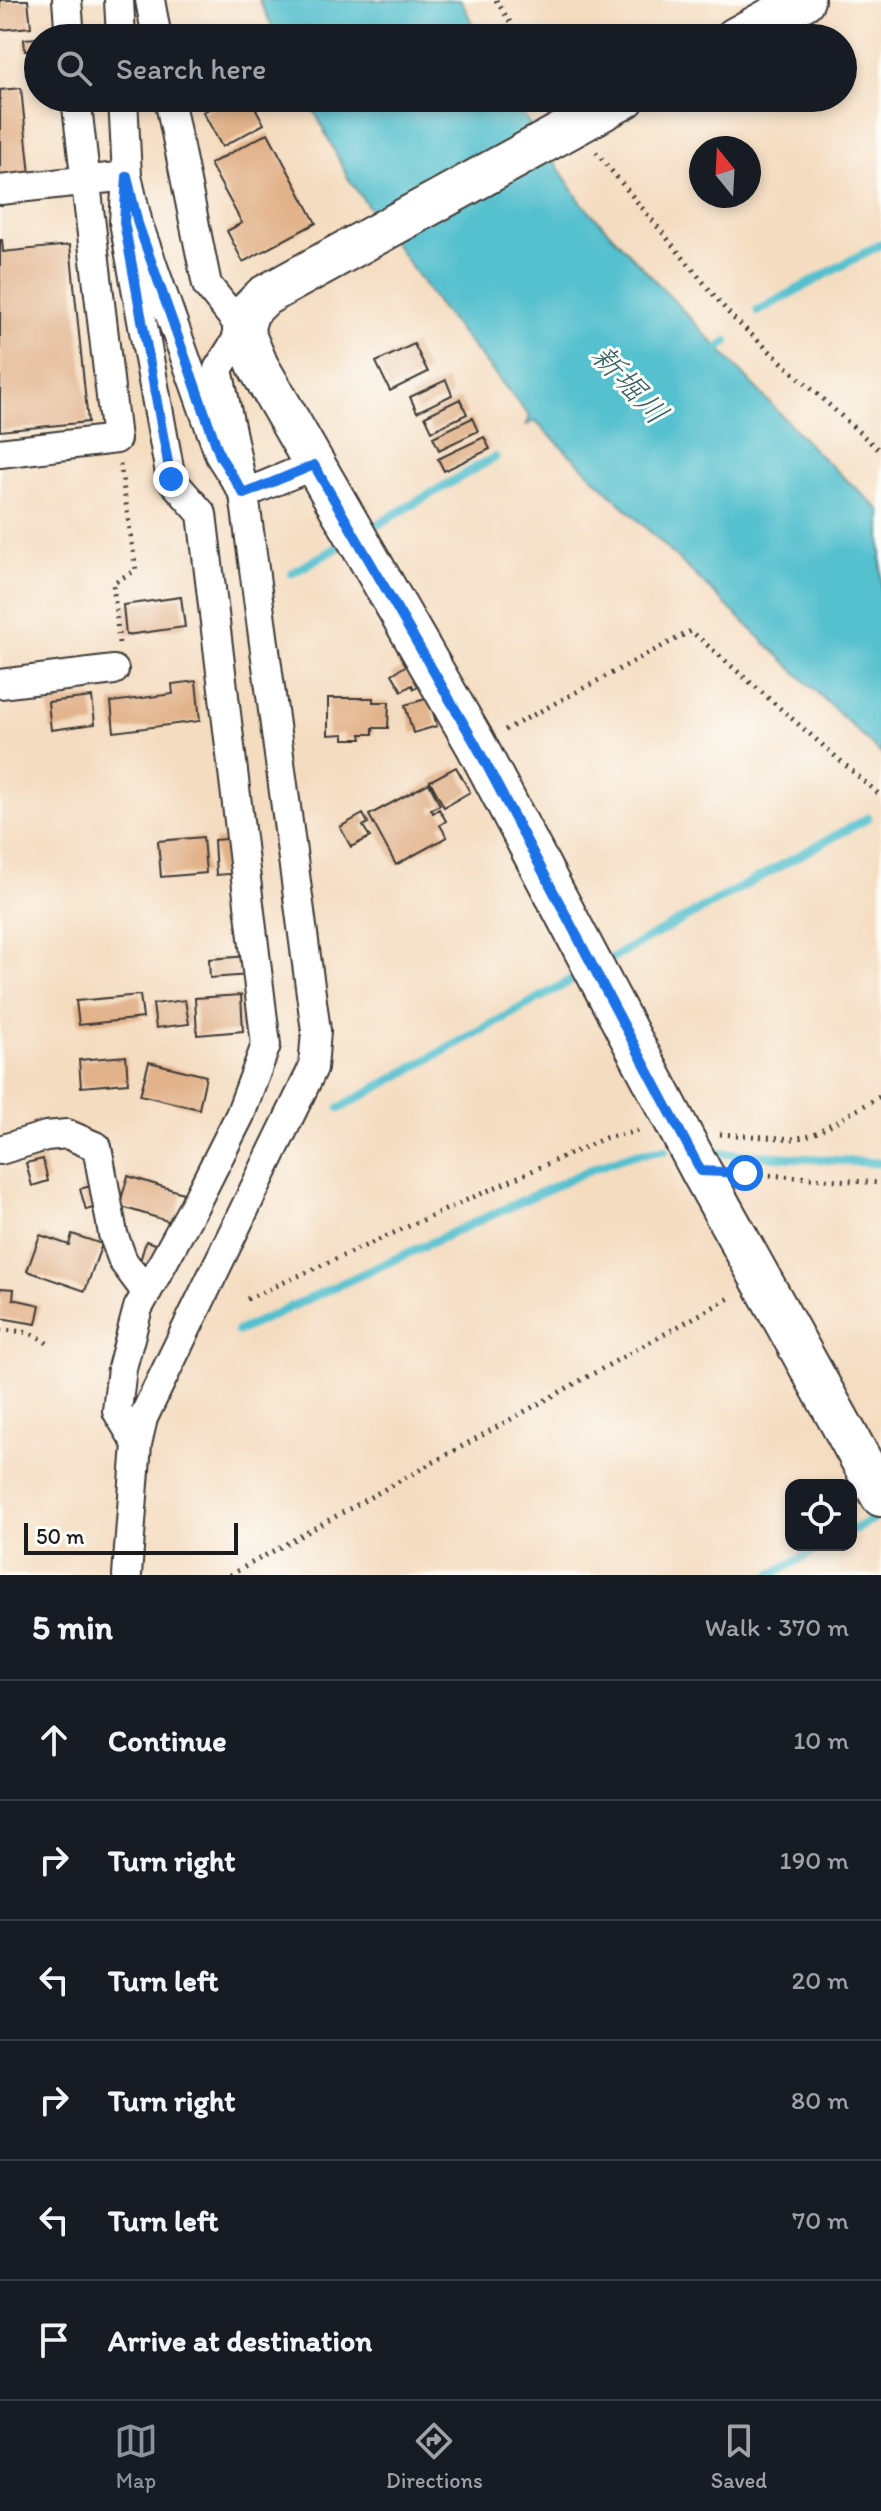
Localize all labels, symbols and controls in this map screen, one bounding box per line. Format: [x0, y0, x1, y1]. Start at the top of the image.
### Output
search box [24, 24, 857, 112]
icon: search [52, 46, 96, 90]
text: Search here [116, 50, 266, 87]
north arrow [689, 136, 761, 208]
water label: 新堀川 [583, 336, 677, 432]
route end [153, 461, 189, 497]
route start [727, 1155, 763, 1191]
map controls [785, 1479, 857, 1551]
button: locate [785, 1479, 857, 1551]
scale bar [24, 1519, 238, 1555]
text: 50 m [36, 1523, 85, 1550]
text: 5 min [32, 1607, 113, 1648]
text: Walk · 370 m [705, 1611, 849, 1643]
icon: ahead [32, 1718, 76, 1762]
text: Continue [108, 1722, 227, 1759]
text: 10 m [793, 1724, 849, 1756]
icon: right [32, 1838, 76, 1882]
text: Turn right [108, 1842, 236, 1879]
text: 190 m [780, 1844, 849, 1876]
icon: left [32, 1958, 76, 2002]
text: Turn left [108, 1962, 219, 1999]
text: 20 m [792, 1964, 849, 1996]
icon: right [32, 2078, 76, 2122]
text: Turn right [108, 2082, 236, 2119]
text: 80 m [791, 2084, 849, 2116]
icon: left [32, 2198, 76, 2242]
text: Turn left [108, 2202, 219, 2239]
text: 70 m [792, 2204, 849, 2236]
icon: arrive [32, 2318, 76, 2362]
text: Arrive at destination [108, 2322, 372, 2359]
tab: Map [114, 2419, 158, 2494]
tab: Directions [386, 2419, 483, 2494]
tab: Saved [711, 2419, 767, 2494]

